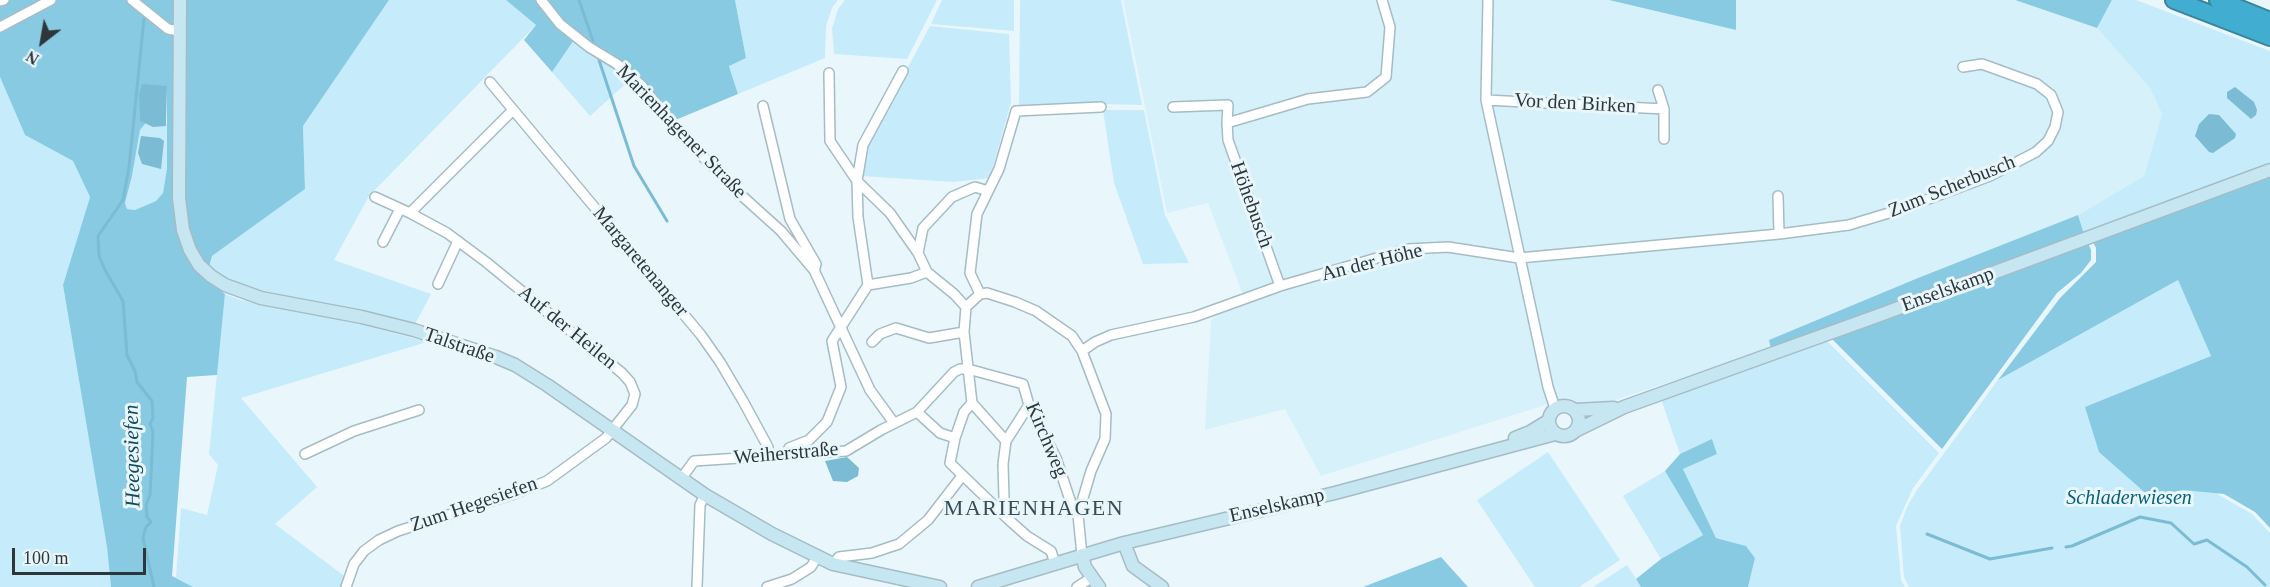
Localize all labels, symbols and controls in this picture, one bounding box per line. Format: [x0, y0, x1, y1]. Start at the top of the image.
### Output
north arrow [12, 12, 72, 72]
text: N [23, 48, 42, 68]
street label: Marienhagener Straße [611, 60, 751, 204]
street label: Vor den Birken [1514, 89, 1636, 119]
street label: Zum Scherbusch [1885, 151, 2019, 223]
street label: Höhebusch [1224, 159, 1278, 251]
street label: Margaretenanger [587, 202, 693, 322]
street label: An der Höhe [1319, 239, 1425, 287]
street label: Enselskamp [1898, 262, 1998, 318]
street label: Auf der Heilen [513, 281, 621, 375]
street label: Talstraße [421, 323, 497, 369]
street label: Kirchweg [1020, 399, 1072, 481]
water label: Heegesiefen [120, 404, 146, 508]
street label: Weiherstraße [733, 437, 839, 471]
street label: Zum Hegesiefen [407, 472, 541, 538]
street label: Enselskamp [1227, 483, 1327, 529]
park label: Schladerwiesen [2066, 487, 2192, 511]
district label: MARIENHAGEN [944, 496, 1124, 522]
scale bar [15, 536, 148, 574]
text: 100 m [23, 548, 69, 568]

